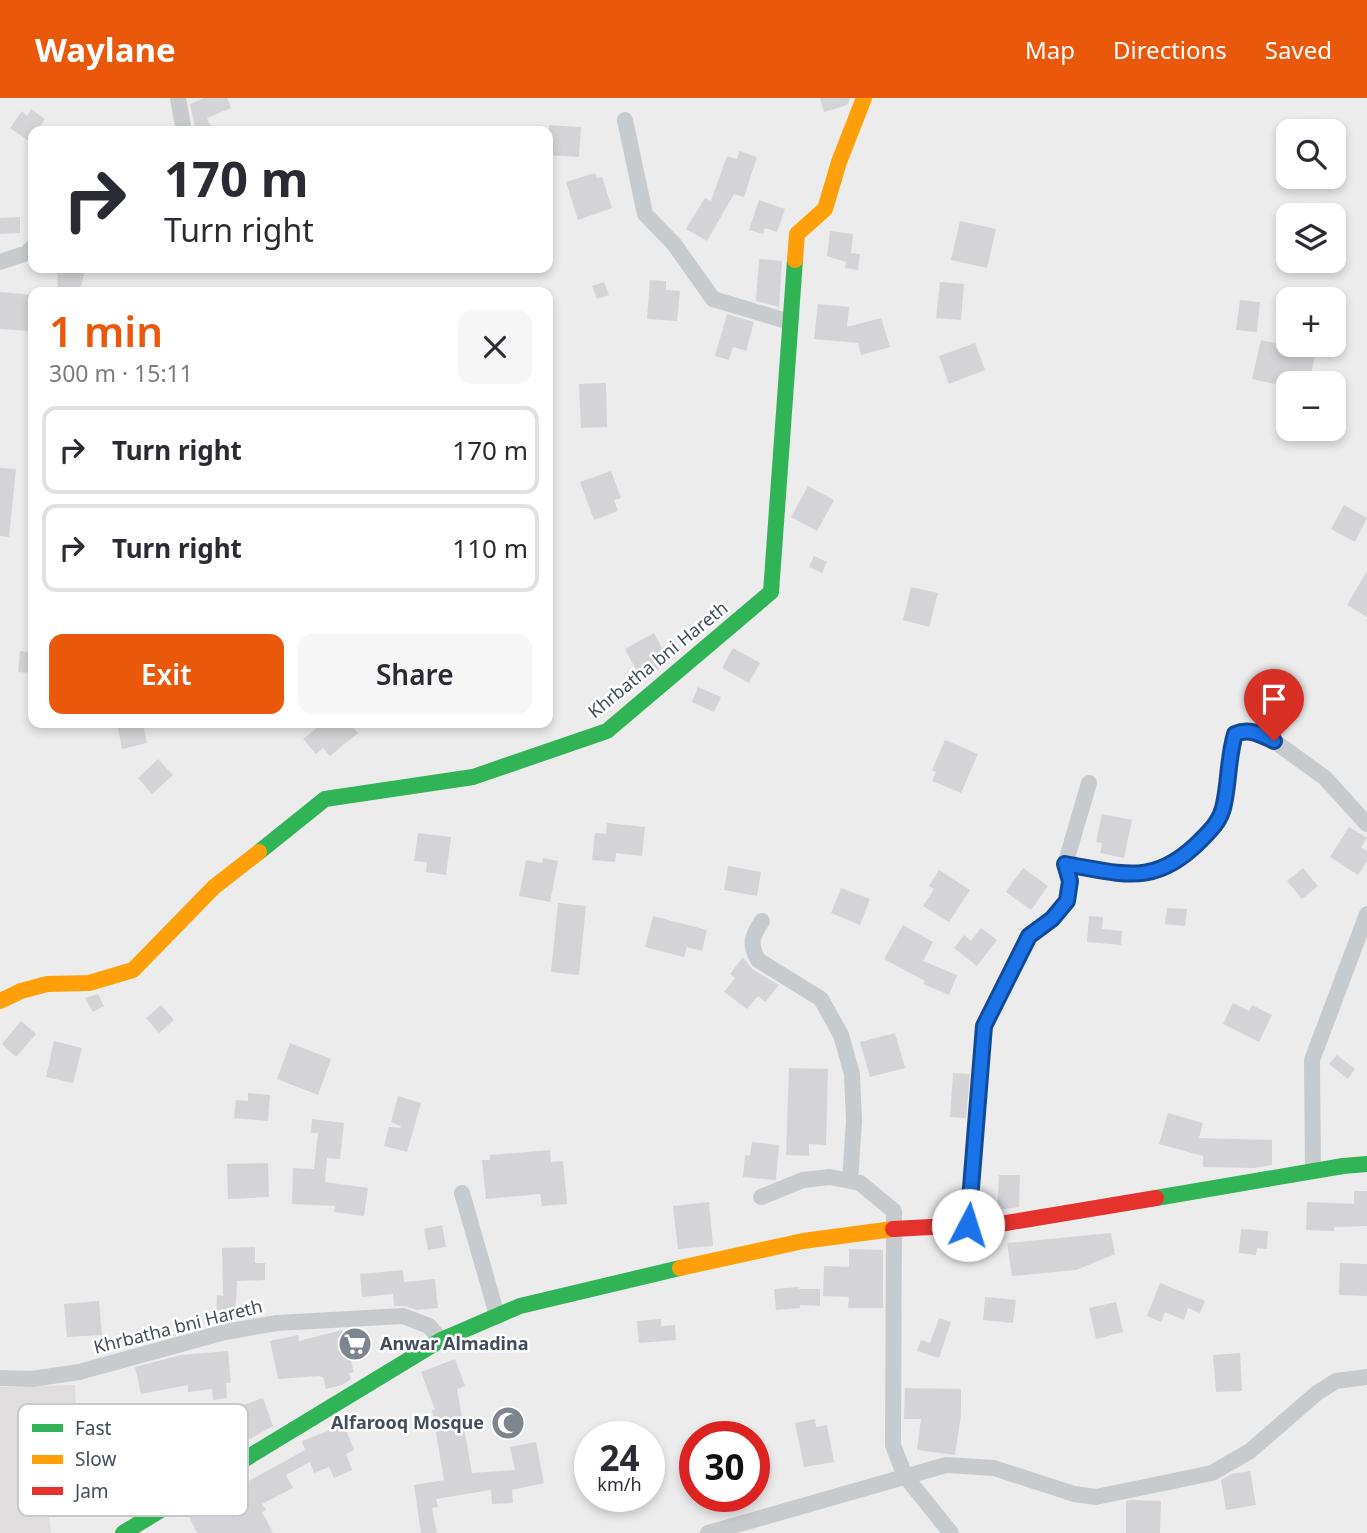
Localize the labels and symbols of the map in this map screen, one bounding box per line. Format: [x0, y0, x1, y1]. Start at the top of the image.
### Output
street label: Khrbatha bni Hareth [583, 595, 732, 723]
pin [1244, 669, 1304, 741]
position arrow [931, 1188, 1005, 1262]
street label: Khrbatha bni Hareth [91, 1293, 265, 1359]
supermarket icon: Anwar Almadina [336, 1325, 374, 1363]
place label: Anwar Almadina [380, 1331, 528, 1355]
legend [18, 1404, 248, 1516]
mosque icon: Alfarooq Mosque [489, 1404, 527, 1442]
place label: Alfarooq Mosque [331, 1410, 484, 1434]
text: Fast [75, 1415, 112, 1441]
speed limit sign: 30 [679, 1421, 770, 1512]
text: Slow [75, 1446, 116, 1472]
text: Jam [73, 1478, 109, 1504]

